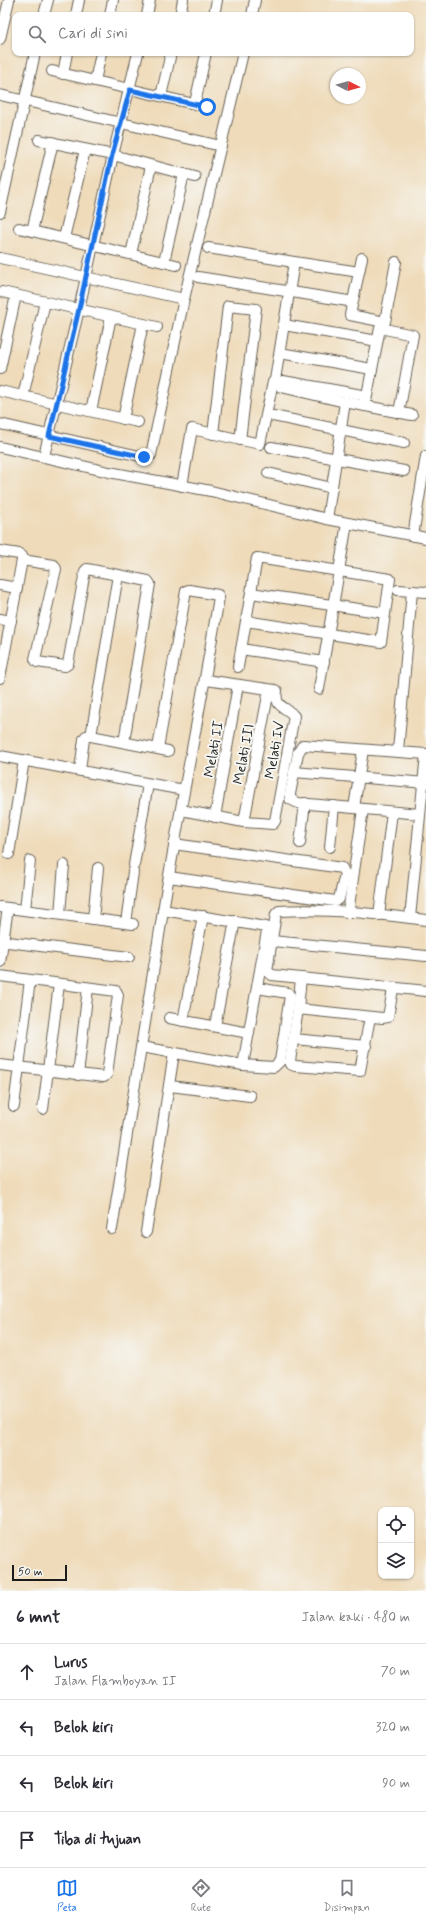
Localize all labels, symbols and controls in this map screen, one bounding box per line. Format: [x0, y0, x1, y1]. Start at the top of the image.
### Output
search box [12, 12, 414, 56]
icon: search [26, 23, 48, 45]
text: Cari di sini [58, 24, 128, 44]
north arrow [330, 68, 366, 104]
route start [198, 98, 216, 116]
route end [135, 448, 153, 466]
street label: Melati II [200, 719, 228, 779]
street label: Melati IV [261, 720, 289, 780]
street label: Melati III [229, 722, 259, 786]
map controls [378, 1507, 414, 1579]
button: locate [378, 1507, 414, 1543]
button: layers [378, 1543, 414, 1579]
scale bar [12, 1563, 67, 1582]
text: 50 m [18, 1565, 43, 1579]
text: 6 mnt [16, 1606, 60, 1628]
text: Jalan kaki · 480 m [302, 1609, 410, 1626]
text: Lurus [54, 1653, 87, 1673]
icon: ahead [16, 1661, 38, 1683]
text: 70 m [381, 1663, 410, 1680]
text: Jalan Flamboyan II [54, 1673, 176, 1690]
icon: left [16, 1717, 38, 1739]
text: Belok kiri [54, 1718, 113, 1738]
text: 320 m [376, 1719, 410, 1736]
icon: left [16, 1773, 38, 1795]
text: Belok kiri [54, 1774, 113, 1794]
text: 90 m [382, 1775, 410, 1792]
icon: arrive [16, 1829, 38, 1851]
text: Tiba di tujuan [54, 1830, 141, 1850]
tab: Peta [56, 1877, 78, 1915]
tab: Rute [190, 1877, 212, 1915]
tab: Disimpan [324, 1877, 370, 1915]

